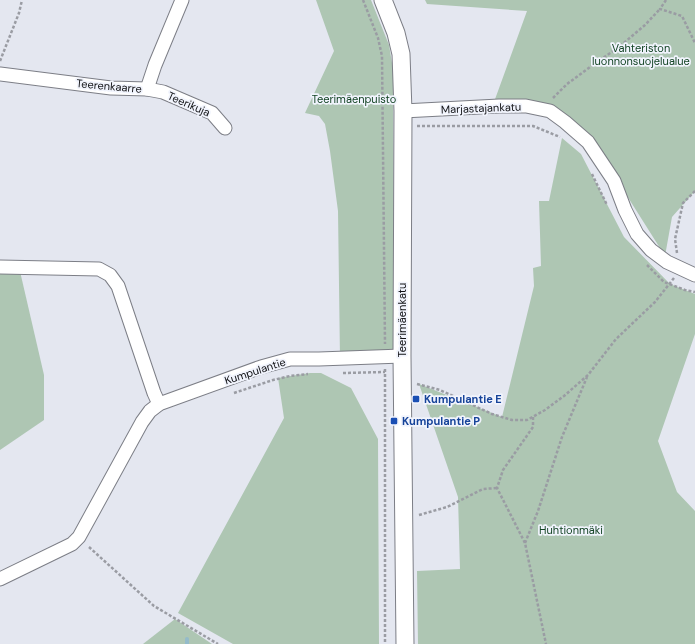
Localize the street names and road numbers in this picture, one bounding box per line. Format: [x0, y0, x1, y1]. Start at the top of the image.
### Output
street label: Teerenkaarre [76, 76, 142, 96]
street label: Teerikuja [166, 88, 212, 120]
street label: Marjastajankatu [441, 100, 521, 116]
street label: Teerimäenkatu [395, 283, 409, 357]
street label: Kumpulantie [223, 355, 287, 387]

